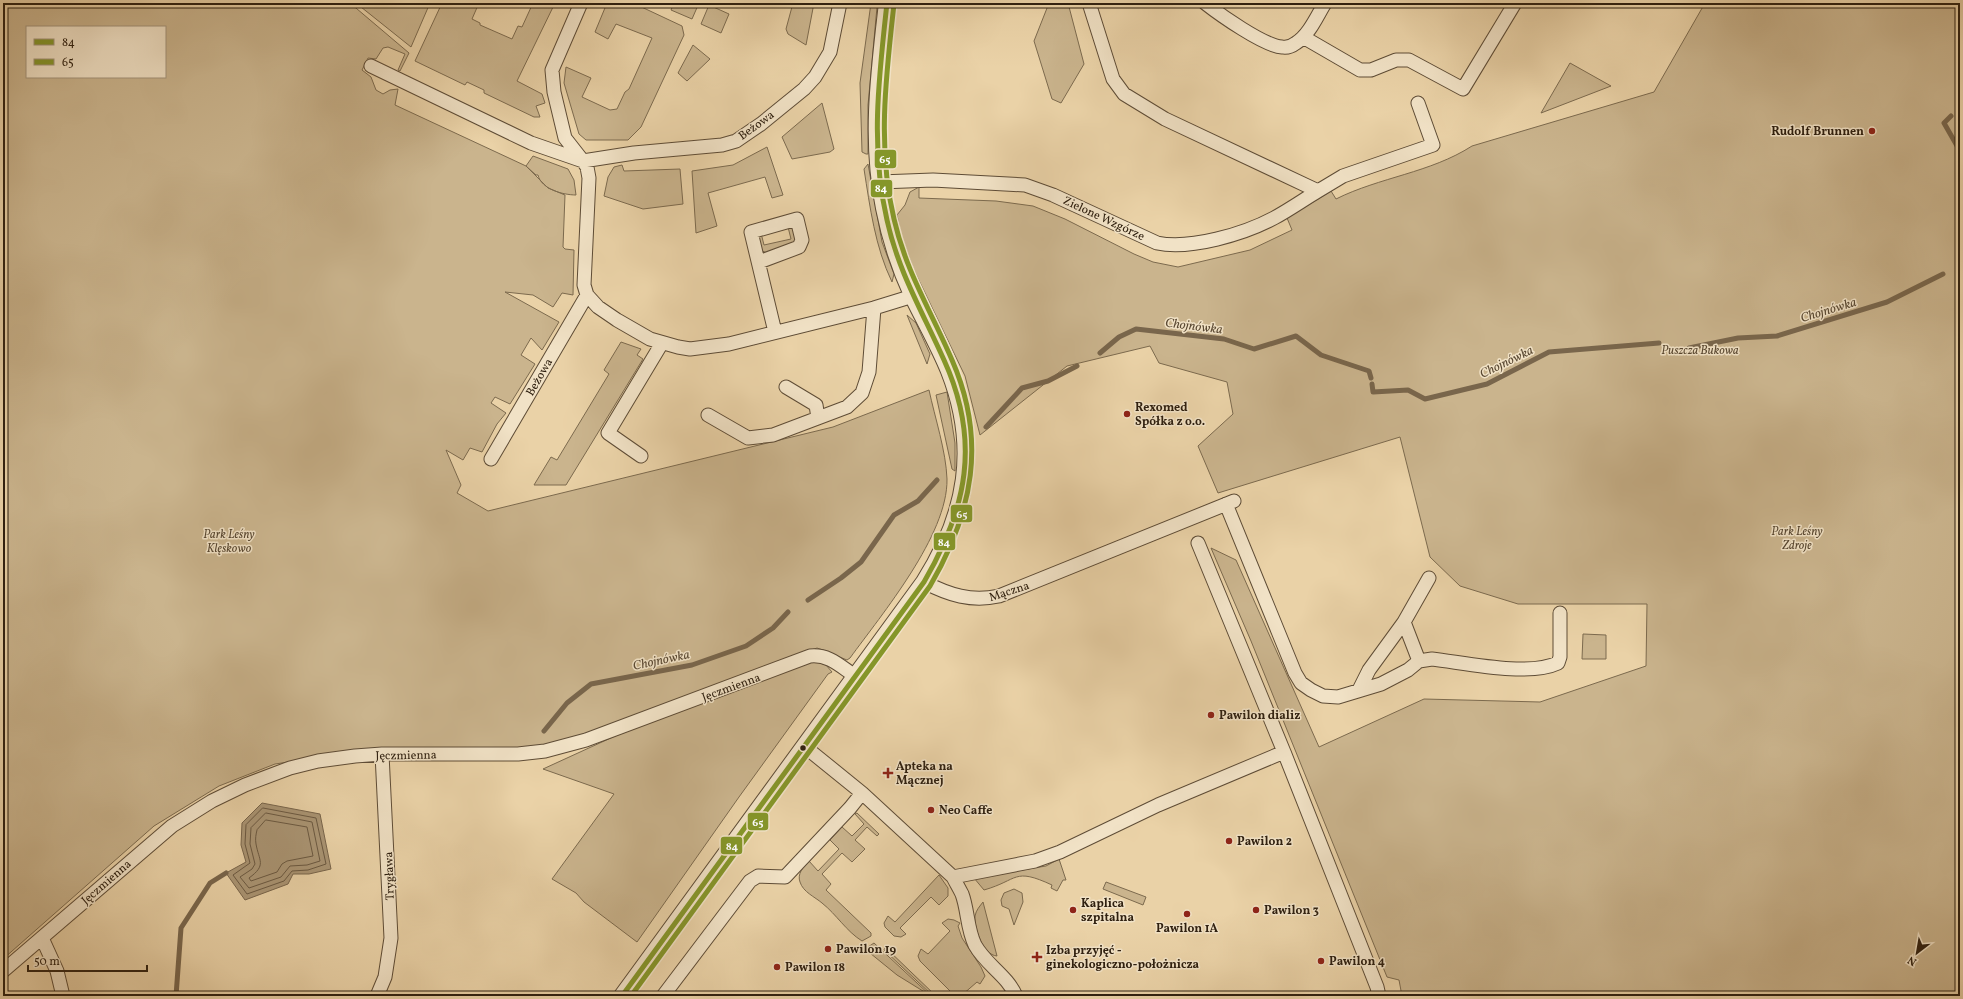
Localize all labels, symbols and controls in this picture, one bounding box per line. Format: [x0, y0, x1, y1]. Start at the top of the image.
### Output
legend [26, 26, 166, 78]
text: 84 [62, 35, 75, 51]
text: 65 [62, 55, 74, 71]
street label: Beżowa [735, 107, 778, 144]
place label: Rudolf Brunnen [1771, 124, 1864, 140]
marker: Rudolf Brunnen [1867, 126, 1877, 136]
line badge: 65 [874, 149, 897, 169]
text: 65 [879, 153, 891, 168]
line badge: 84 [870, 179, 893, 198]
text: 84 [875, 182, 888, 197]
street label: Zielone Wzgórze [1060, 193, 1147, 245]
water label: Chojnówka [1798, 294, 1859, 328]
water label: Chojnówka [1164, 315, 1223, 339]
water label: Chojnówka [1477, 342, 1537, 384]
park label: Puszcza Bukowa [1661, 343, 1739, 359]
street label: Beżowa [523, 356, 557, 399]
place label: Rexomed Spółka z o.o. [1135, 400, 1205, 430]
marker: Rexomed Spółka z o.o. [1122, 409, 1132, 419]
line badge: 65 [950, 504, 973, 523]
text: 65 [956, 508, 968, 523]
park label: Park Leśny Zdroje [1771, 524, 1823, 554]
park label: Park Leśny Klęskowo [203, 527, 255, 557]
line badge: 84 [933, 532, 956, 551]
text: 84 [938, 536, 951, 551]
street label: Mączna [987, 578, 1032, 606]
water label: Chojnówka [631, 646, 692, 676]
street label: Jęczmienna [700, 670, 763, 706]
place label: Pawilon dializ [1219, 708, 1300, 724]
marker: Pawilon dializ [1206, 710, 1216, 720]
unlabelled marker [798, 743, 808, 753]
street label: Jęczmienna [375, 747, 437, 765]
place label: Apteka na Mącznej [896, 759, 953, 789]
marker: Apteka na Mącznej [883, 768, 893, 778]
place label: Neo Caffe [939, 803, 992, 819]
marker: Neo Caffe [926, 805, 936, 815]
line badge: 65 [747, 812, 769, 831]
text: 65 [752, 816, 764, 831]
place label: Pawilon 2 [1237, 834, 1292, 850]
line badge: 84 [720, 836, 743, 855]
marker: Pawilon 2 [1224, 836, 1234, 846]
text: 84 [726, 840, 739, 855]
street label: Trygława [381, 851, 399, 901]
street label: Jęczmienna [78, 857, 135, 909]
place label: Kaplica szpitalna [1081, 896, 1134, 926]
place label: Pawilon 3 [1264, 903, 1319, 919]
marker: Kaplica szpitalna [1068, 905, 1078, 915]
marker: Pawilon 3 [1251, 905, 1261, 915]
marker: Pawilon 1A [1182, 909, 1192, 919]
place label: Pawilon 1A [1156, 921, 1219, 937]
north arrow [1897, 933, 1937, 973]
place label: Pawilon 19 [836, 942, 897, 958]
place label: Izba przyjęć - ginekologiczno-położnicza [1046, 943, 1200, 973]
marker: Pawilon 19 [823, 944, 833, 954]
scale bar [28, 947, 147, 973]
marker: Izba przyjęć - ginekologiczno-położnicza [1031, 951, 1043, 963]
text: N [1905, 952, 1920, 969]
text: 50 m [34, 954, 60, 970]
place label: Pawilon 4 [1329, 954, 1385, 970]
marker: Pawilon 4 [1316, 956, 1326, 966]
place label: Pawilon 18 [785, 960, 845, 976]
marker: Pawilon 18 [772, 962, 782, 972]

